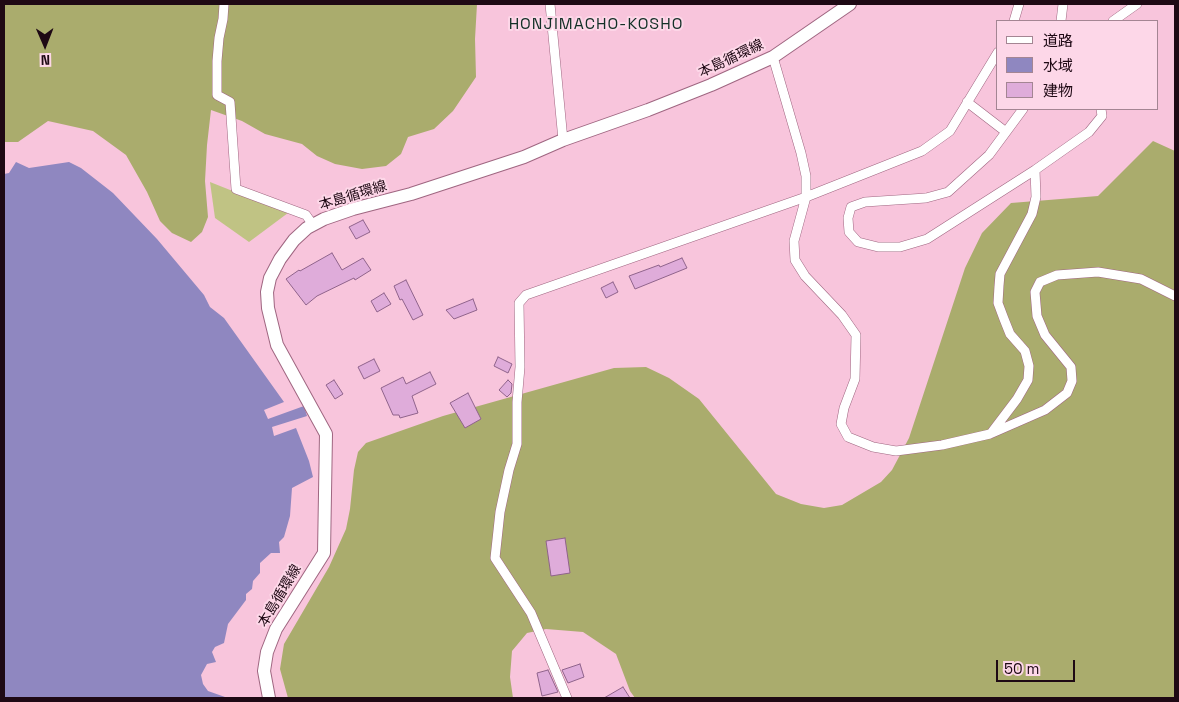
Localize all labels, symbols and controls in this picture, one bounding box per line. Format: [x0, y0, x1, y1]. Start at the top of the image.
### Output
district label: HONJIMACHO-KOSHO [507, 15, 685, 35]
north arrow [20, 20, 70, 70]
legend [996, 20, 1159, 110]
text: 道路 [1043, 31, 1073, 50]
street label: 本島循環線 [696, 37, 766, 81]
text: N [40, 51, 50, 69]
text: 水域 [1043, 56, 1073, 75]
text: 建物 [1043, 81, 1073, 100]
street label: 本島循環線 [317, 178, 389, 214]
street label: 本島循環線 [255, 562, 305, 630]
scale bar [999, 650, 1078, 682]
text: 50 m [1004, 659, 1039, 678]

